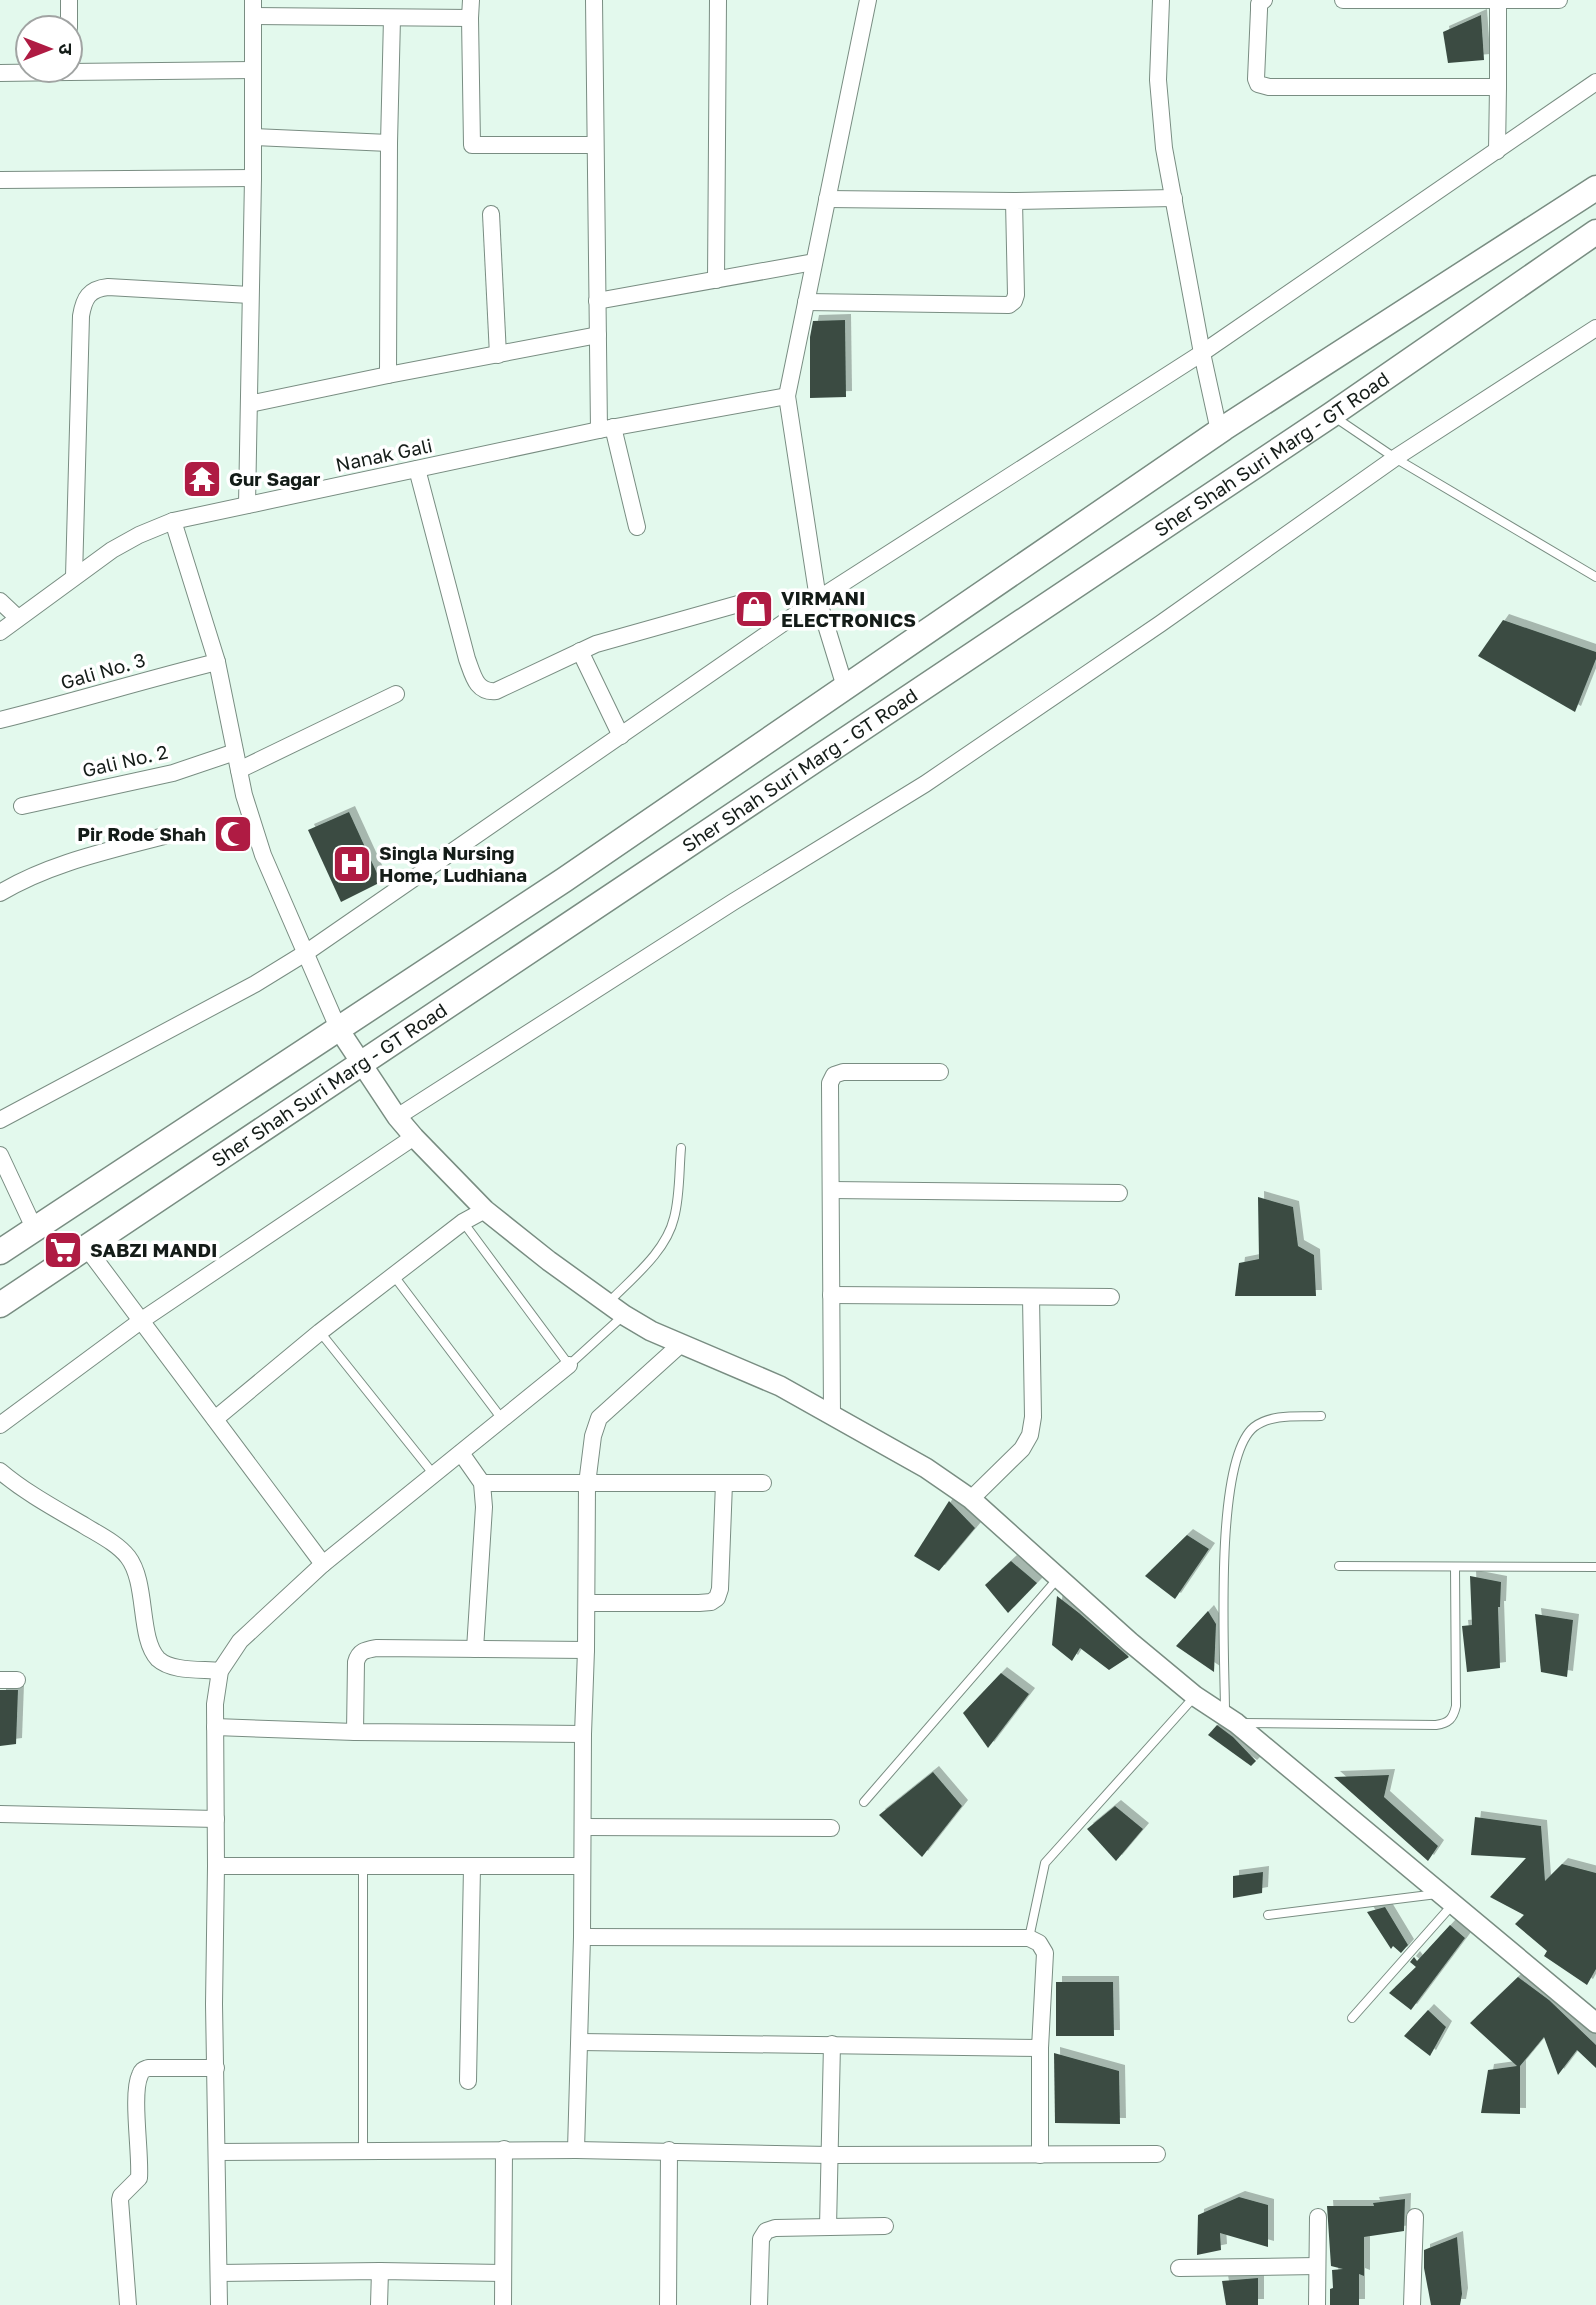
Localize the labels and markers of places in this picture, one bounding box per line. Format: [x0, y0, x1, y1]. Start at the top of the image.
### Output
temple icon: Gur Sagar [181, 458, 223, 500]
place label: Gur Sagar [229, 467, 321, 490]
place label: VIRMANI ELECTRONICS [781, 586, 916, 631]
shop icon: VIRMANI ELECTRONICS [733, 588, 775, 630]
mosque icon: Pir Rode Shah [212, 813, 254, 855]
place label: Pir Rode Shah [77, 822, 206, 845]
place label: Singla Nursing Home, Ludhiana [379, 841, 527, 886]
hospital icon: Singla Nursing Home, Ludhiana [331, 843, 373, 885]
supermarket icon: SABZI MANDI [42, 1229, 84, 1271]
place label: SABZI MANDI [90, 1238, 218, 1261]

